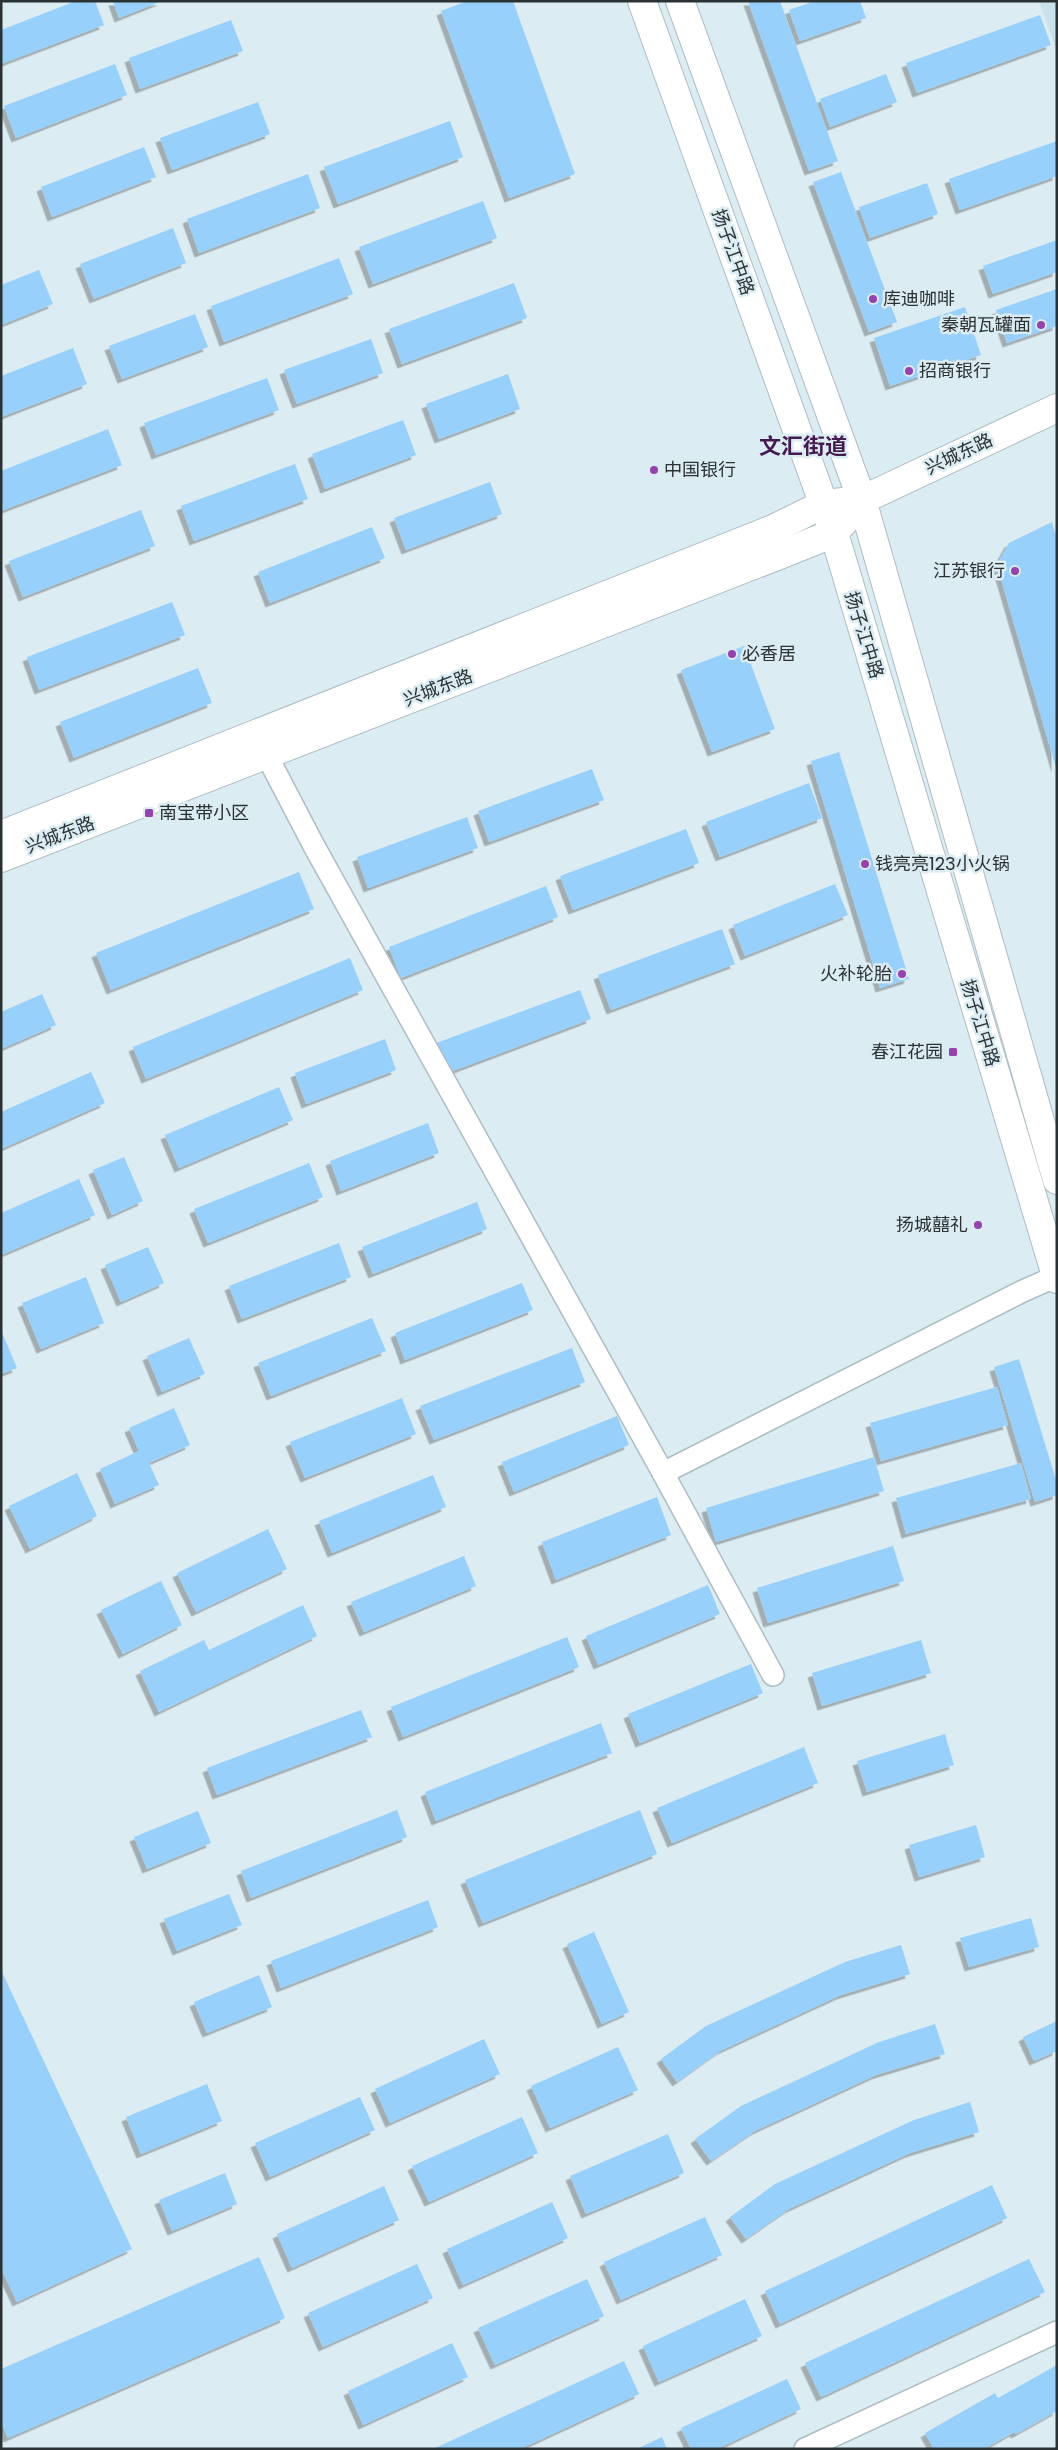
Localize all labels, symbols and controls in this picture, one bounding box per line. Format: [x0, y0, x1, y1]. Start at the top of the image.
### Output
street label: 扬子江中路 [706, 205, 761, 298]
place label: 库迪咖啡 [883, 286, 955, 311]
marker: 库迪咖啡 [867, 293, 879, 305]
place label: 秦朝瓦罐面 [941, 312, 1031, 337]
marker: 秦朝瓦罐面 [1035, 319, 1047, 331]
place label: 招商银行 [919, 358, 991, 383]
marker: 招商银行 [903, 365, 915, 377]
street label: 兴城东路 [921, 427, 997, 480]
district label: 文汇街道 [759, 431, 847, 462]
place label: 中国银行 [664, 457, 736, 482]
marker: 中国银行 [648, 464, 660, 476]
place label: 江苏银行 [933, 558, 1005, 583]
marker: 江苏银行 [1009, 565, 1021, 577]
street label: 扬子江中路 [839, 588, 890, 682]
place label: 必香居 [742, 641, 796, 666]
marker: 必香居 [726, 648, 738, 660]
street label: 兴城东路 [400, 663, 476, 712]
place label: 南宝带小区 [159, 800, 249, 825]
marker: 南宝带小区 [143, 807, 155, 819]
street label: 兴城东路 [22, 810, 98, 859]
place label: 钱亮亮123小火锅 [875, 851, 1010, 876]
marker: 钱亮亮123小火锅 [859, 858, 871, 870]
place label: 火补轮胎 [820, 961, 892, 986]
marker: 火补轮胎 [896, 968, 908, 980]
street label: 扬子江中路 [955, 976, 1006, 1070]
place label: 春江花园 [871, 1039, 943, 1064]
marker: 春江花园 [947, 1046, 959, 1058]
place label: 扬城囍礼 [896, 1212, 968, 1237]
marker: 扬城囍礼 [972, 1219, 984, 1231]

